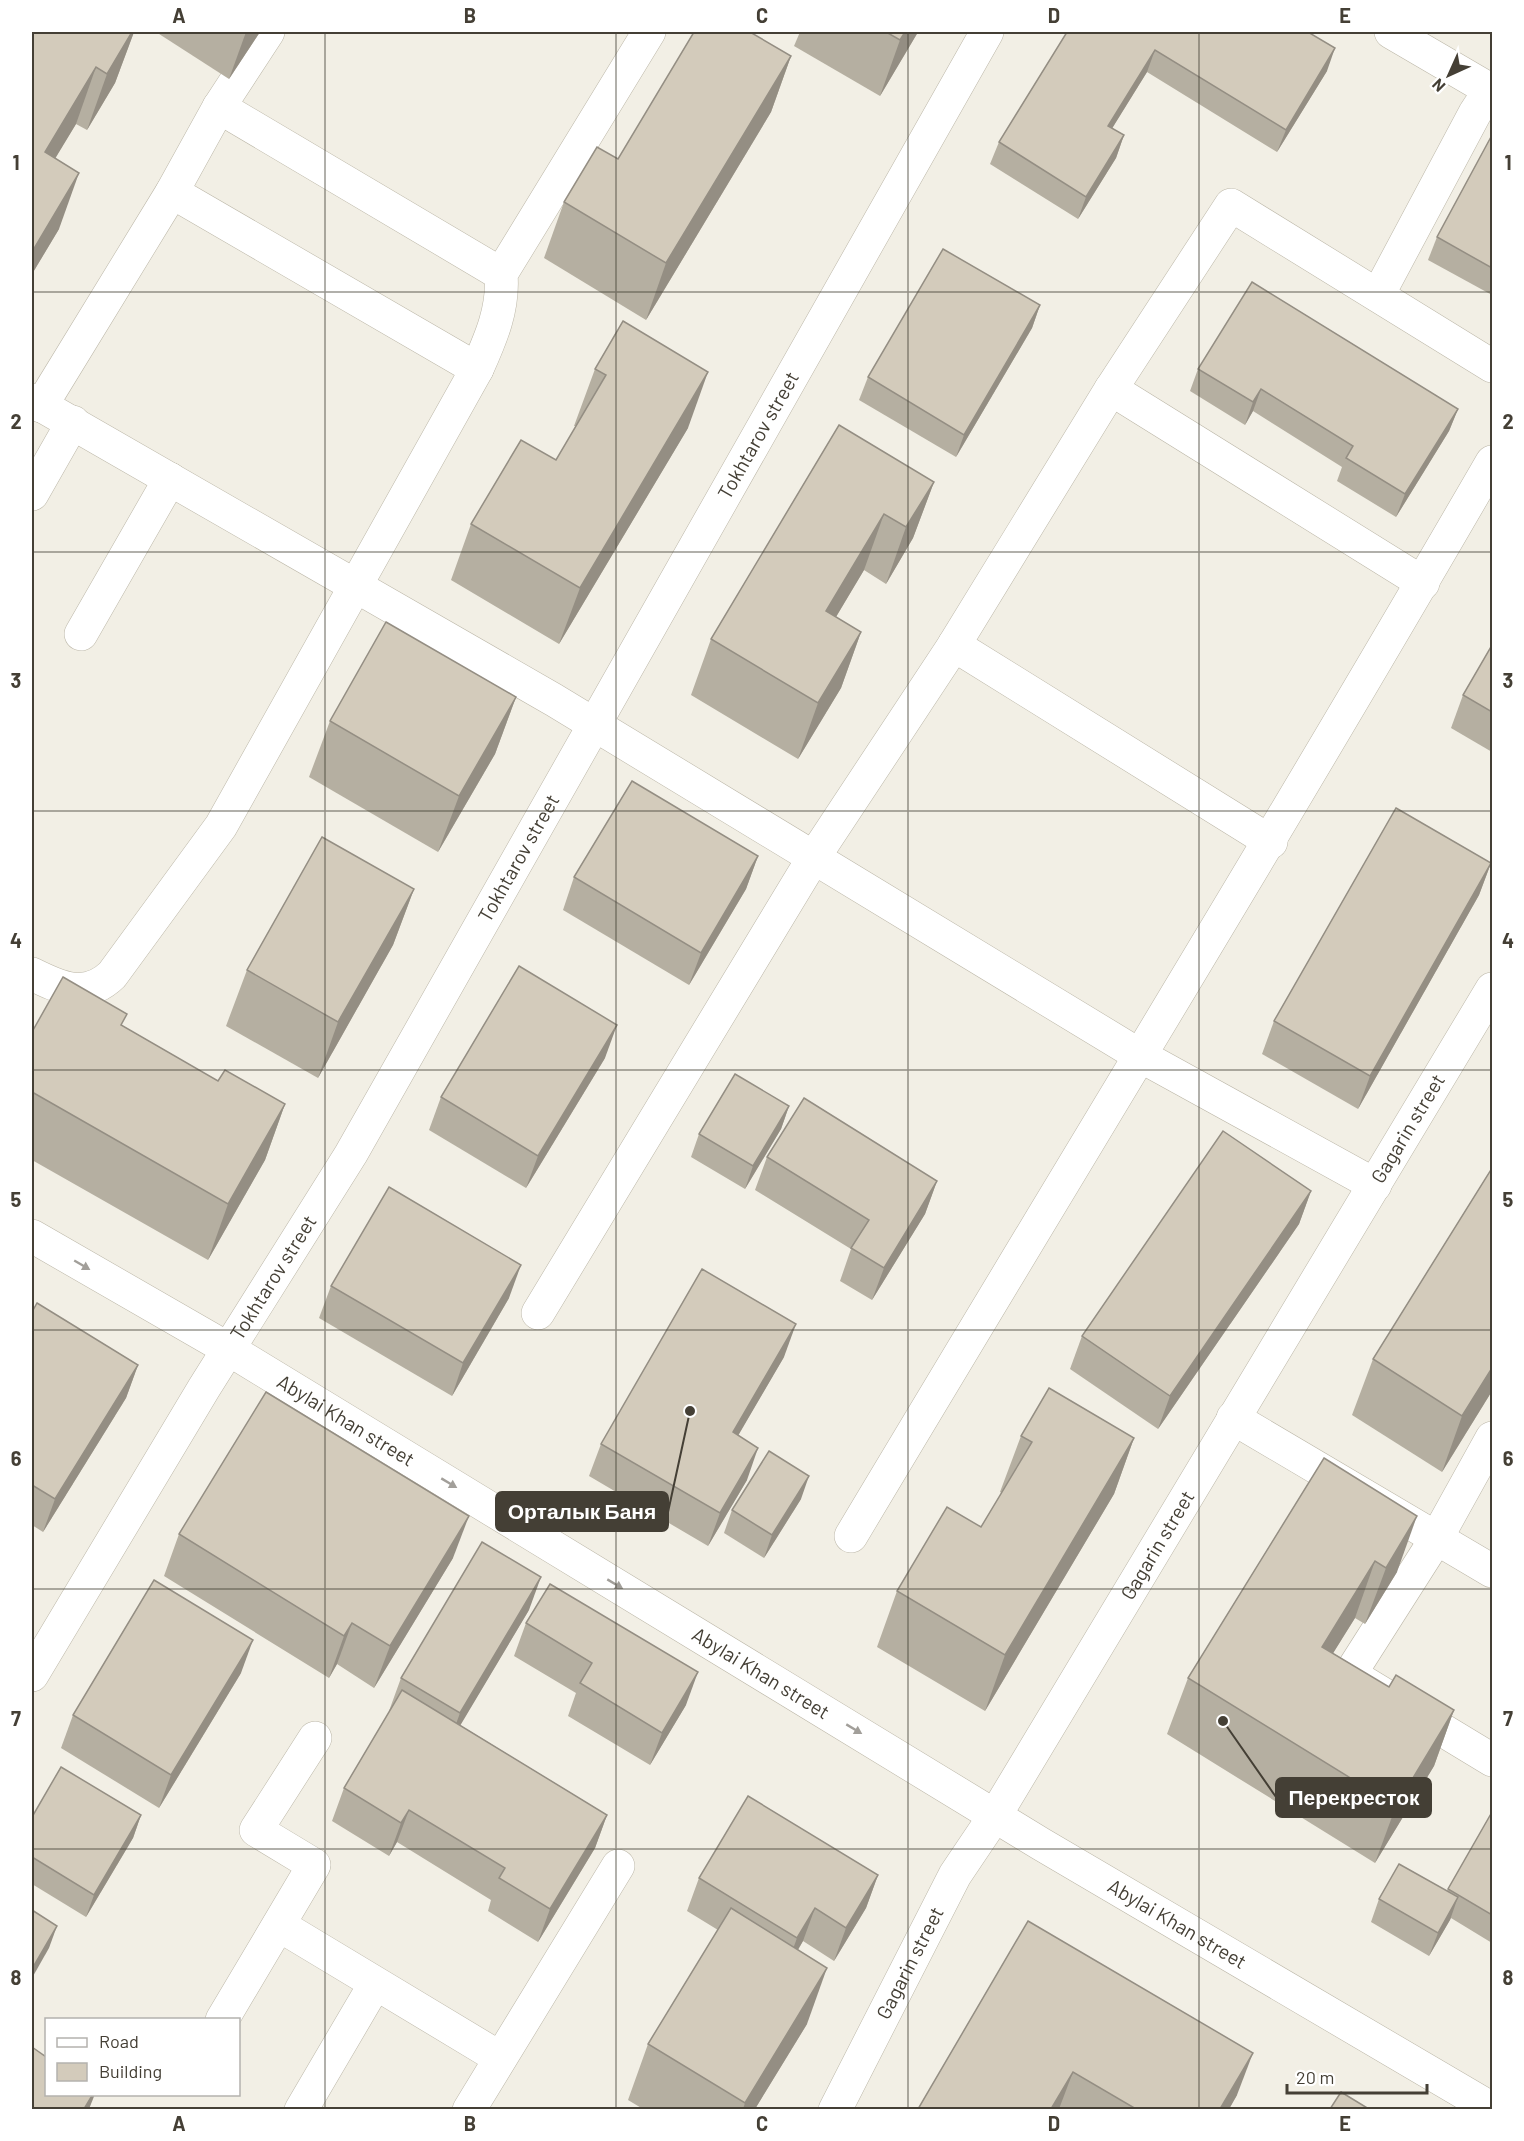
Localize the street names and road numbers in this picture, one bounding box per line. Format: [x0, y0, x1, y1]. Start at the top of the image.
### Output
street label: Tokhtarov street [712, 367, 803, 503]
street label: Tokhtarov street [472, 790, 564, 926]
street label: Gagarin street [1365, 1069, 1449, 1187]
street label: Tokhtarov street [224, 1210, 321, 1344]
street label: Abylai Khan street [273, 1369, 419, 1471]
street label: Gagarin street [1115, 1486, 1199, 1604]
street label: Abylai Khan street [688, 1621, 834, 1723]
street label: Abylai Khan street [1104, 1873, 1251, 1973]
street label: Gagarin street [870, 1902, 948, 2023]

